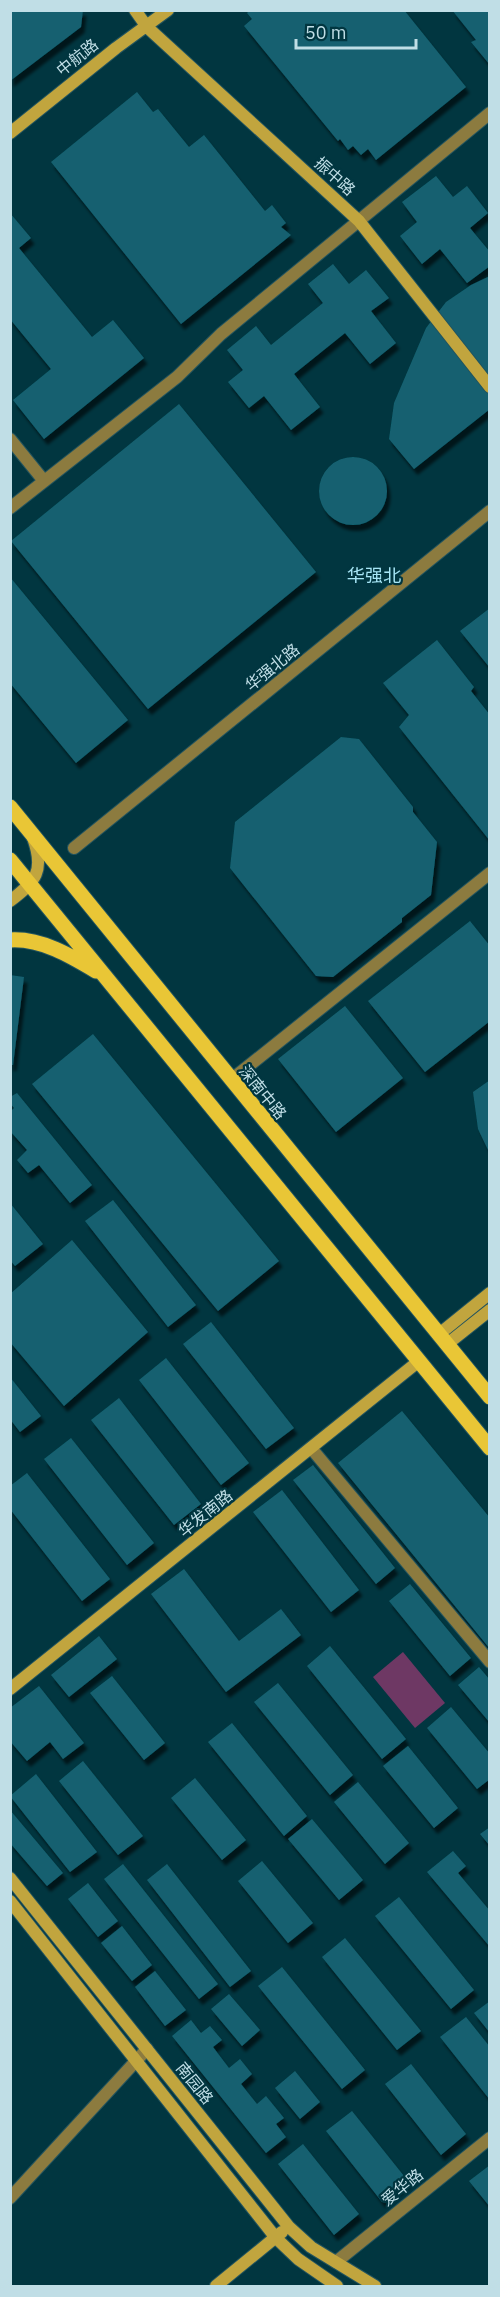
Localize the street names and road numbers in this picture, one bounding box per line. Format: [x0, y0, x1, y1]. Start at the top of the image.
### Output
street label: 中航路 [52, 34, 102, 80]
street label: 振中路 [310, 153, 360, 199]
street label: 华强北路 [241, 639, 303, 695]
street label: 深南中路 [235, 1061, 291, 1123]
street label: 华发南路 [174, 1485, 236, 1541]
street label: 南园路 [172, 2058, 218, 2108]
street label: 爱华路 [377, 2164, 427, 2210]

